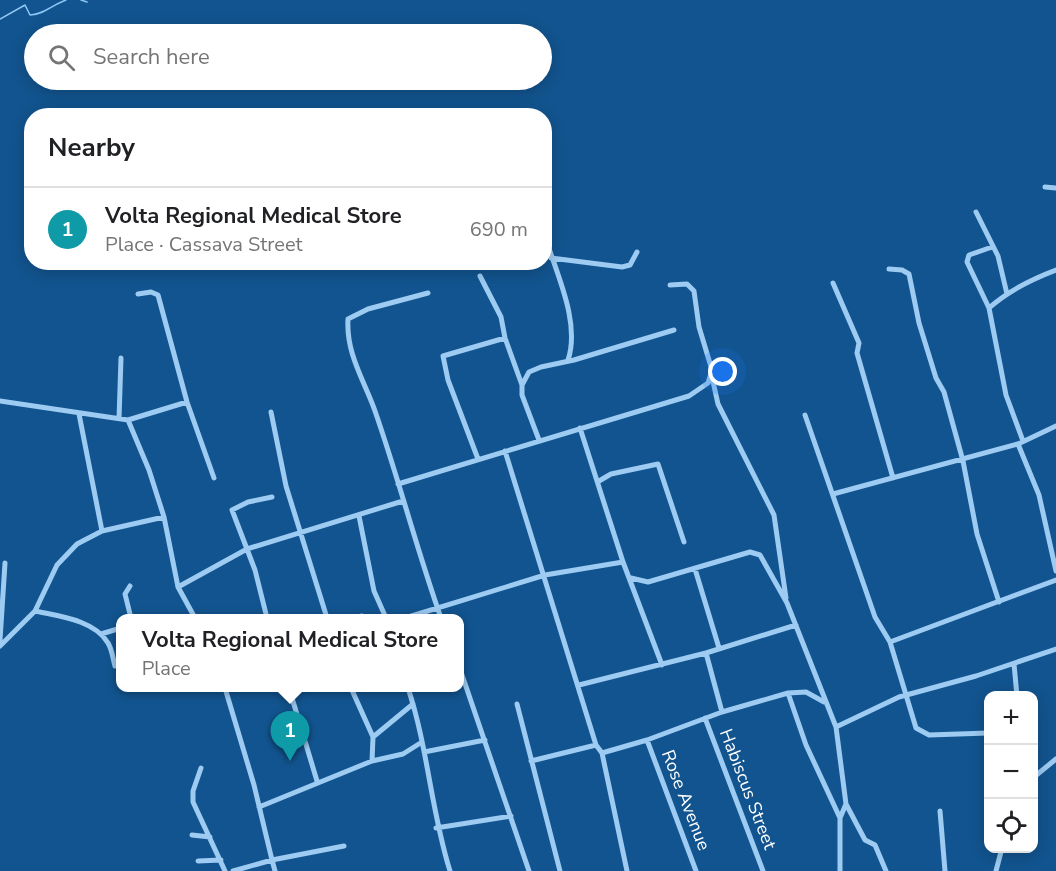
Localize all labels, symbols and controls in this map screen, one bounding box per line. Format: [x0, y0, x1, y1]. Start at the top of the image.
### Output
search box [24, 24, 552, 90]
icon: search [45, 41, 78, 74]
text: Search here [93, 42, 210, 72]
text: Nearby [48, 130, 135, 165]
text: Volta Regional Medical Store [105, 201, 402, 231]
text: 1 [62, 216, 74, 243]
text: 690 m [470, 216, 528, 243]
text: Place · Cassava Street [105, 231, 303, 258]
your location [708, 357, 737, 386]
popup [116, 614, 464, 692]
text: Volta Regional Medical Store [142, 625, 438, 655]
text: Place [142, 655, 191, 682]
map controls [984, 691, 1038, 853]
button: + [984, 691, 1038, 745]
pin: 1 [270, 712, 310, 761]
street label: Habiscus Street [714, 725, 782, 853]
button: − [984, 745, 1038, 799]
street label: Rose Avenue [656, 746, 716, 854]
button: locate [984, 799, 1038, 853]

